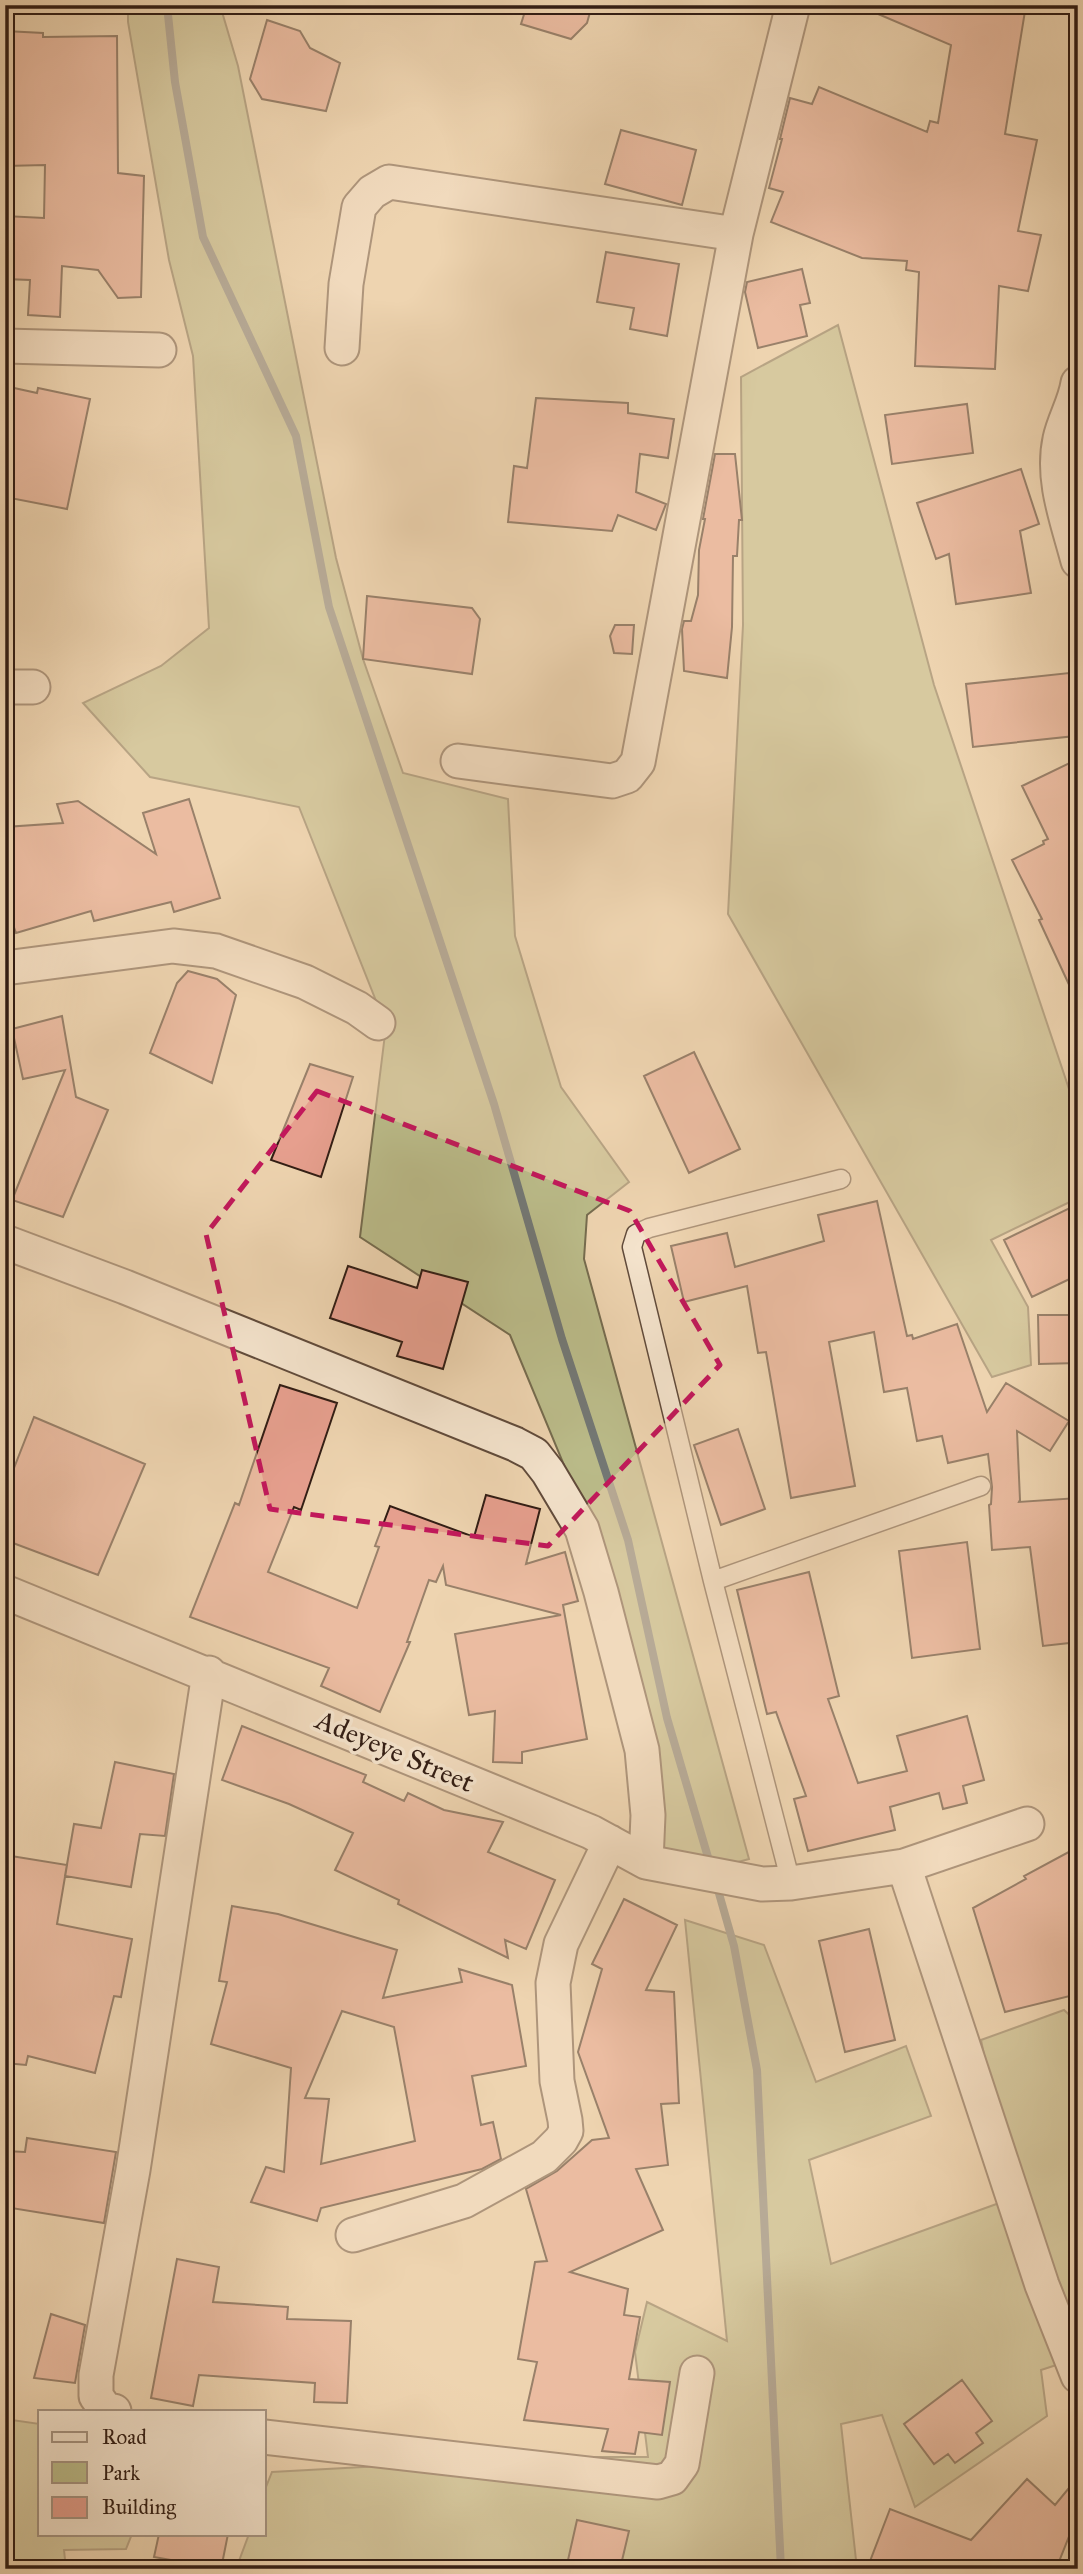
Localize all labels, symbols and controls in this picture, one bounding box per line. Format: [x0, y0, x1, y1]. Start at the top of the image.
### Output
street label: Adeyeye Street [310, 1702, 480, 1800]
legend [38, 2410, 266, 2536]
text: Road [102, 2424, 147, 2450]
text: Park [102, 2460, 140, 2486]
text: Building [102, 2494, 176, 2520]

